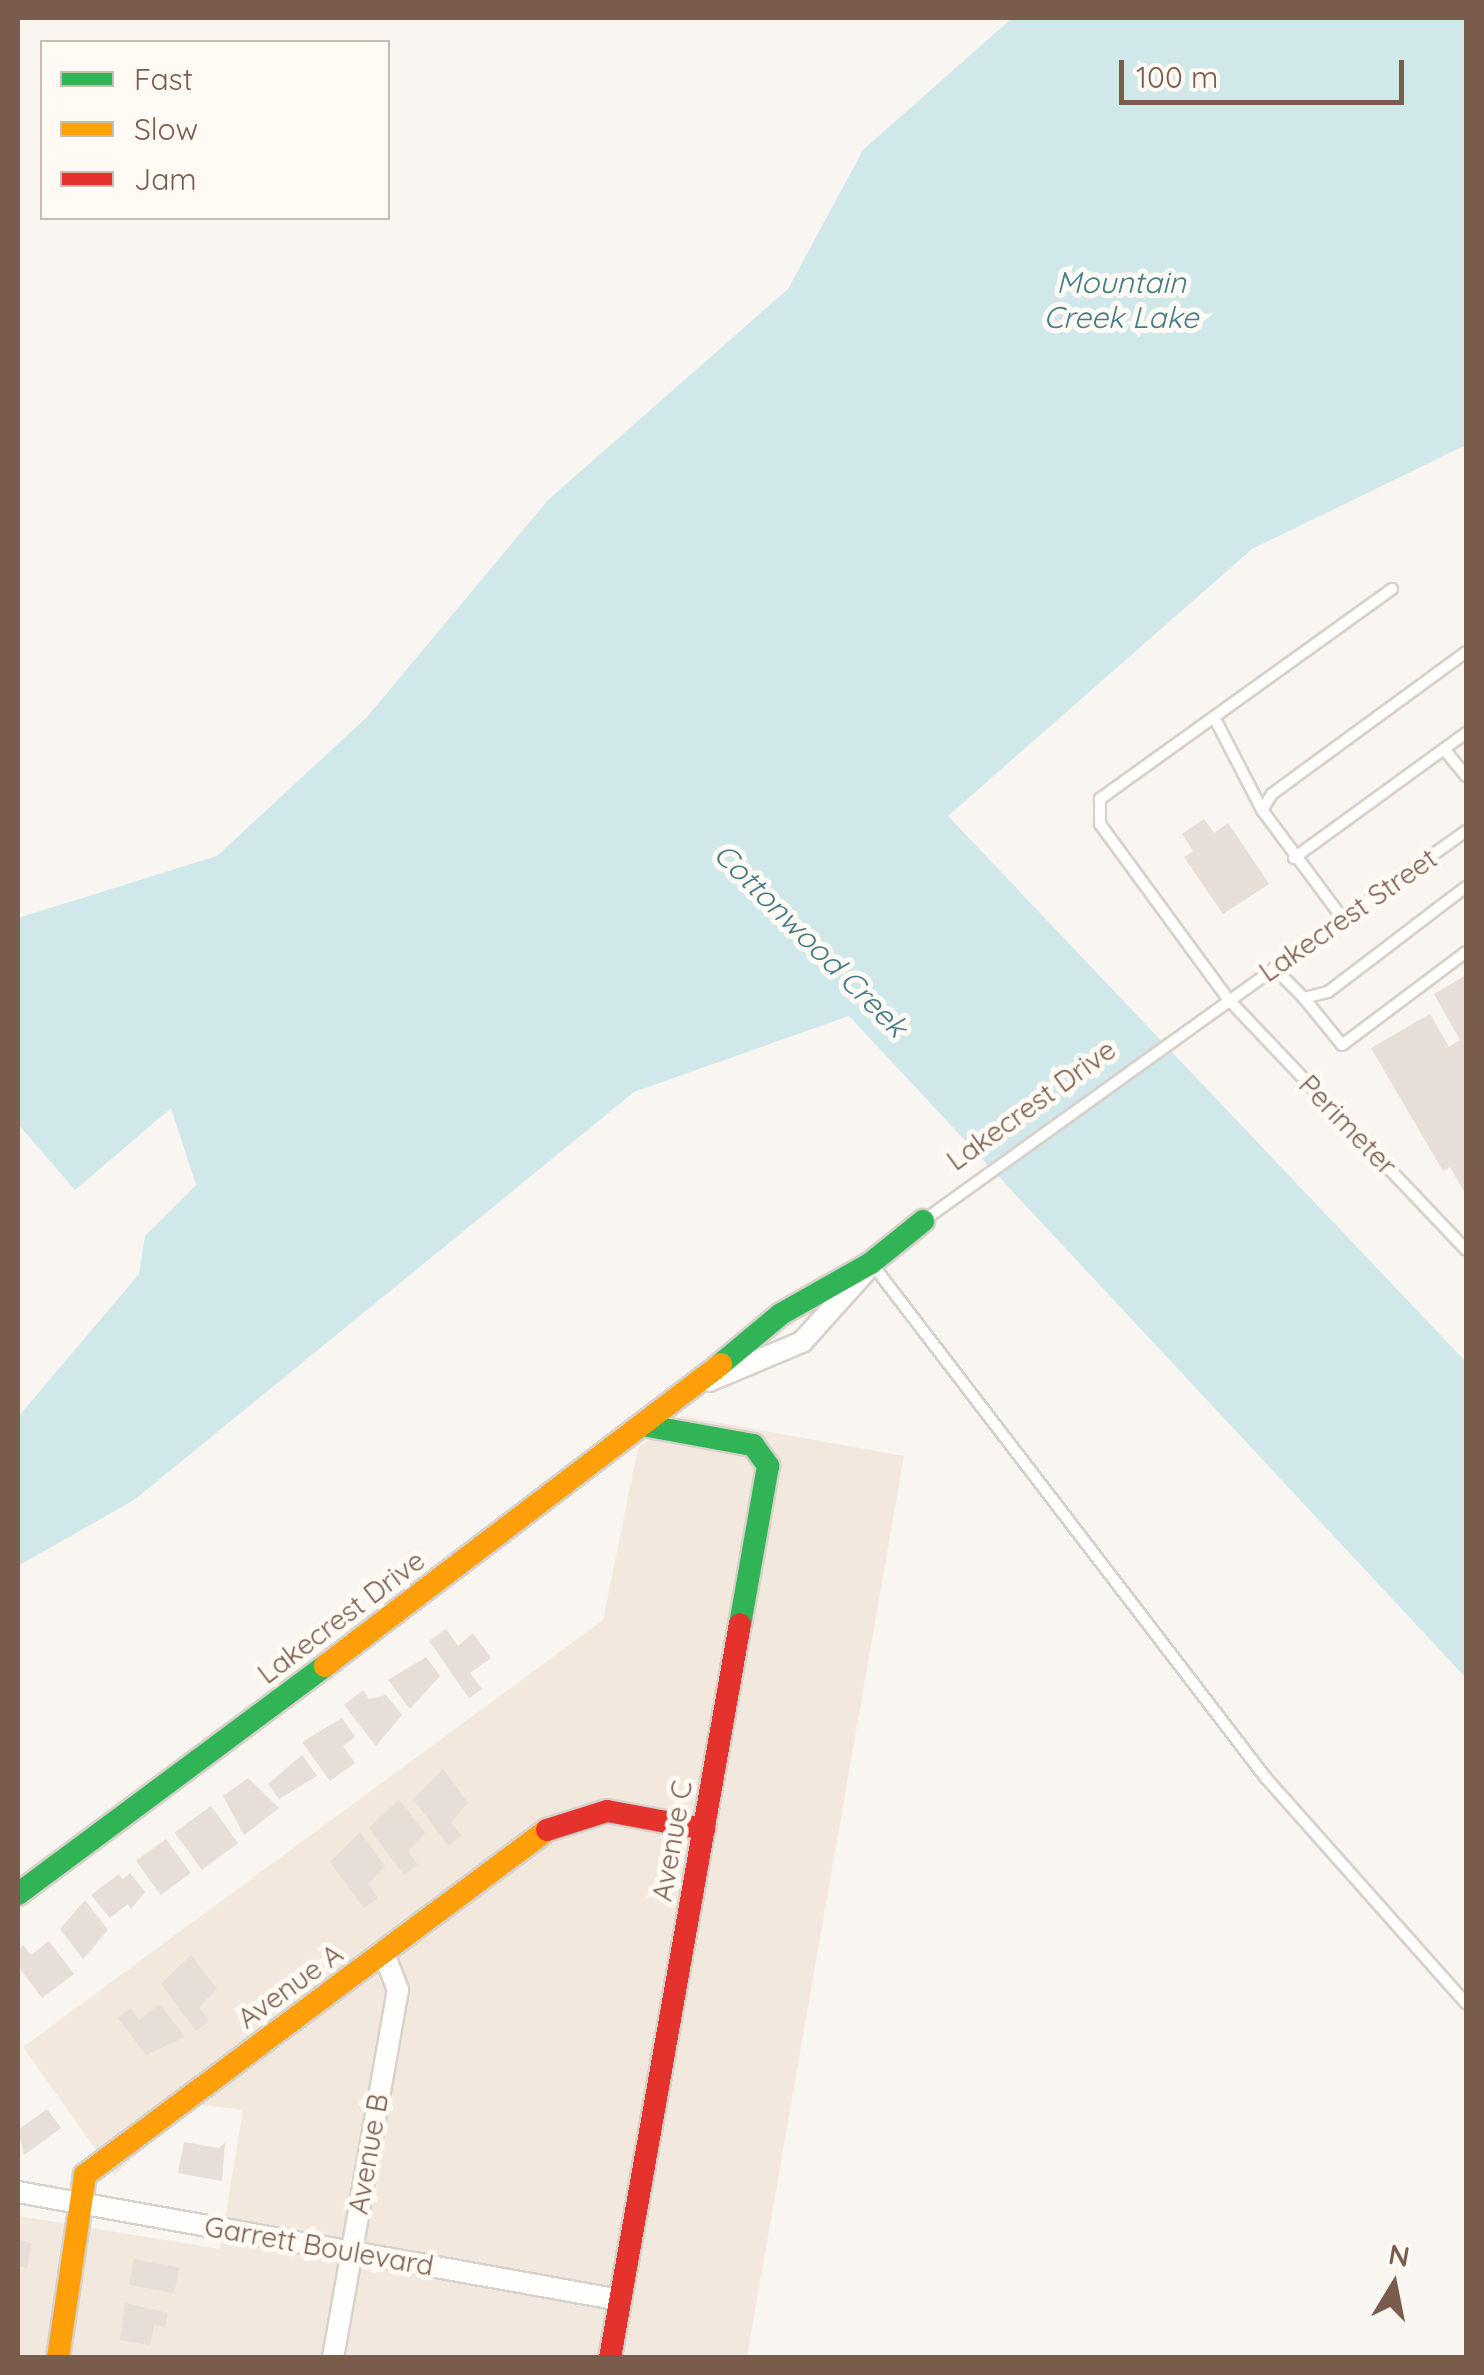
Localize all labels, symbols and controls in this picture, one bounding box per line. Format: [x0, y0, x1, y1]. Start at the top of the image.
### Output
legend [40, 40, 390, 220]
scale bar [1124, 40, 1409, 102]
text: 100 m [1136, 58, 1218, 96]
text: Fast [134, 60, 193, 98]
text: Slow [134, 110, 198, 148]
text: Jam [134, 160, 197, 198]
water label: Mountain Creek Lake [1043, 264, 1199, 334]
water label: Cottonwood Creek [707, 836, 915, 1044]
street label: Lakecrest Street [1253, 841, 1443, 989]
street label: Lakecrest Drive [940, 1033, 1122, 1177]
street label: Perimeter [1292, 1068, 1404, 1182]
street label: Lakecrest Drive [251, 1543, 431, 1691]
street label: Avenue C [645, 1778, 699, 1904]
street label: Avenue A [231, 1937, 349, 2035]
street label: Avenue B [341, 2091, 395, 2217]
street label: Garrett Boulevard [202, 2209, 436, 2283]
north arrow [1344, 2235, 1444, 2335]
text: N [1386, 2236, 1412, 2274]

